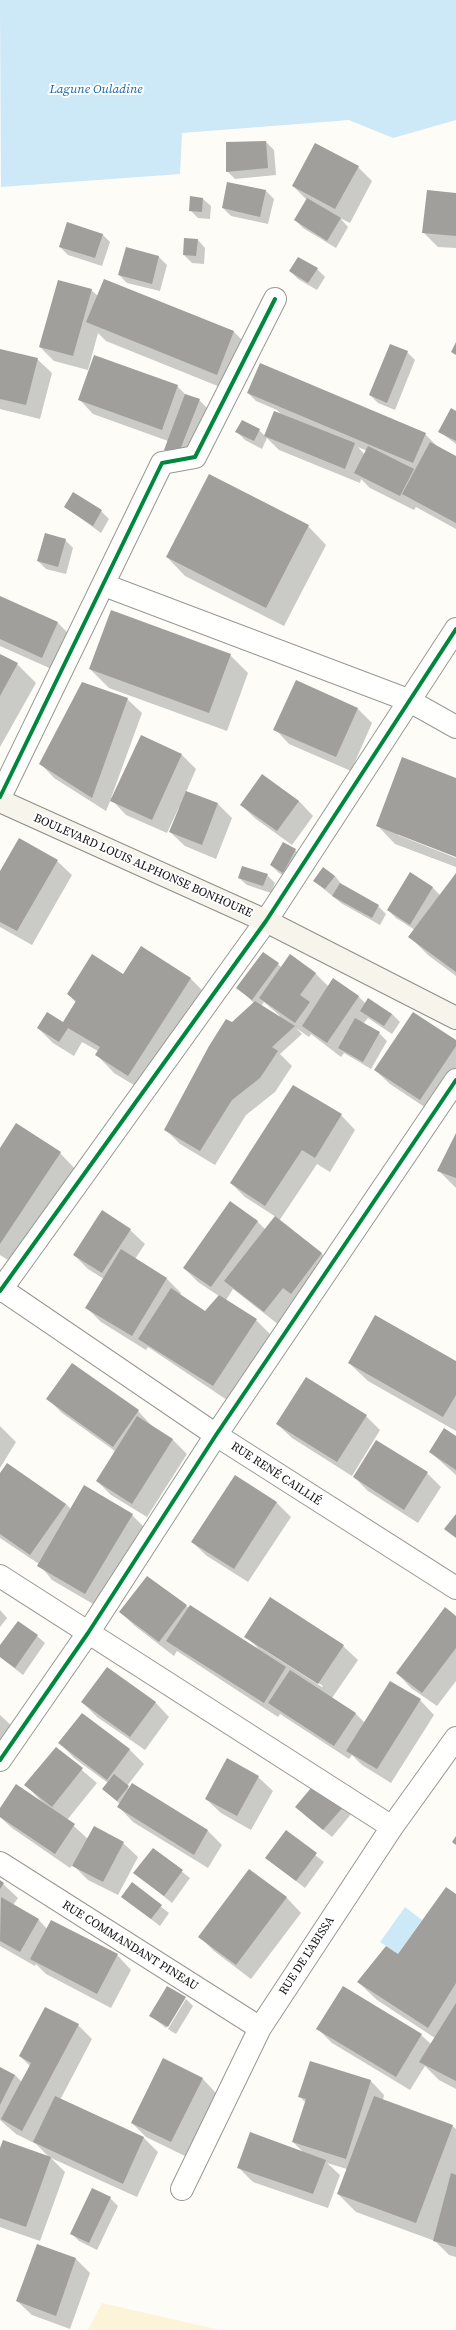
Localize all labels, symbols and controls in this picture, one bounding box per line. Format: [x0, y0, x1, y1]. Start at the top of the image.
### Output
water label: Lagune Ouladine [49, 82, 143, 98]
street label: BOULEVARD LOUIS ALPHONSE BONHOURE [31, 811, 255, 921]
street label: RUE RENÉ CAILLIÉ [228, 1439, 324, 1509]
street label: RUE COMMANDANT PINEAU [59, 1898, 201, 1994]
street label: RUE DE L'ABISSA [276, 1914, 338, 1998]

